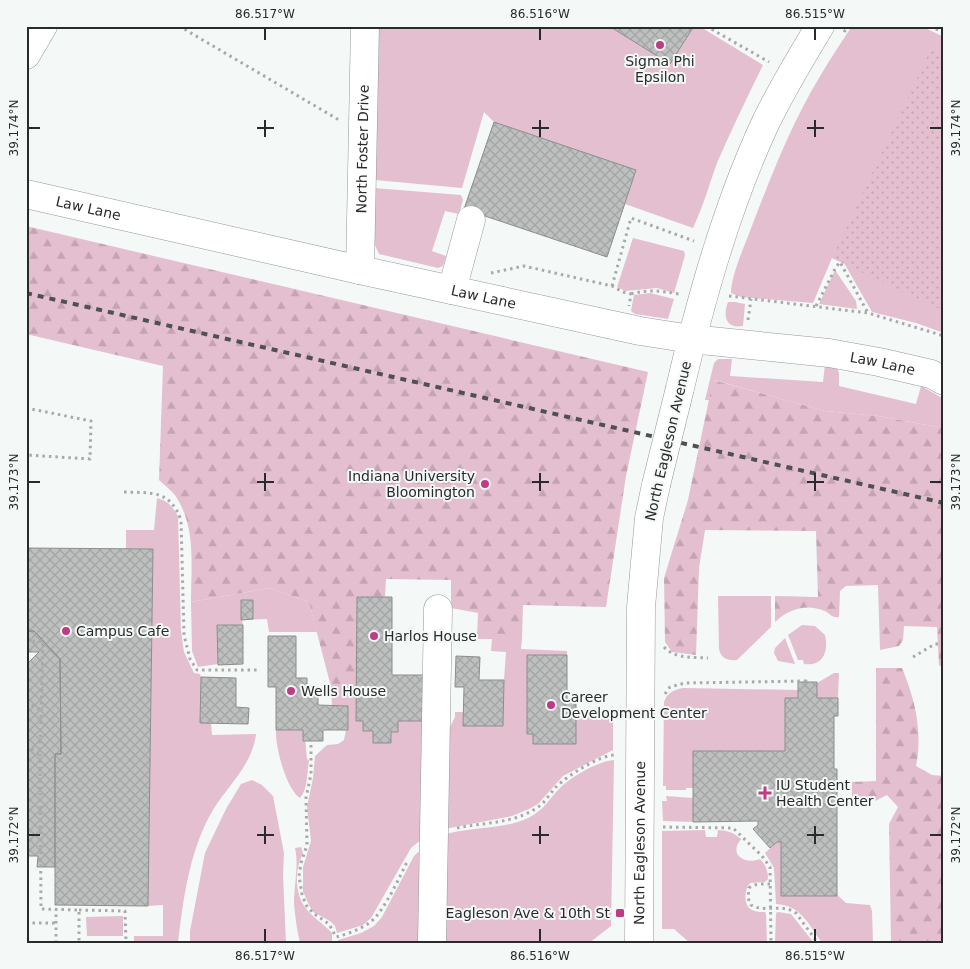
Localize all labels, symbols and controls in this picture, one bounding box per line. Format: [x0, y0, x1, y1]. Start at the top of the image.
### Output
text: 86.517°W [235, 7, 295, 21]
text: 86.516°W [510, 7, 570, 21]
text: 86.515°W [785, 7, 845, 21]
marker: Sigma Phi Epsilon [654, 39, 666, 51]
place label: Sigma Phi Epsilon [625, 53, 695, 85]
street label: North Foster Drive [353, 84, 372, 214]
text: 39.174°N [7, 100, 21, 156]
text: 39.174°N [949, 100, 963, 156]
street label: Law Lane [54, 193, 122, 223]
street label: Law Lane [450, 282, 518, 312]
street label: Law Lane [849, 349, 917, 378]
street label: North Eagleson Avenue [642, 359, 694, 523]
text: 39.173°N [7, 454, 21, 510]
text: 39.173°N [949, 454, 963, 510]
place label: Indiana University Bloomington [348, 468, 475, 500]
marker: Indiana University Bloomington [479, 478, 491, 490]
place label: Campus Cafe [76, 623, 169, 639]
marker: Campus Cafe [60, 625, 72, 637]
place label: Harlos House [384, 628, 477, 644]
marker: Harlos House [368, 630, 380, 642]
place label: Wells House [301, 683, 386, 699]
marker: Wells House [285, 685, 297, 697]
place label: Career Development Center [561, 689, 707, 721]
marker: Career Development Center [545, 699, 557, 711]
street label: North Eagleson Avenue [631, 761, 648, 925]
place label: IU Student Health Center [776, 777, 874, 809]
marker: IU Student Health Center [758, 786, 772, 800]
text: 39.172°N [7, 807, 21, 863]
text: 39.172°N [949, 807, 963, 863]
place label: Eagleson Ave & 10th St [446, 905, 610, 921]
marker: Eagleson Ave & 10th St [614, 907, 626, 919]
text: 86.517°W [235, 949, 295, 963]
text: 86.516°W [510, 949, 570, 963]
text: 86.515°W [785, 949, 845, 963]

